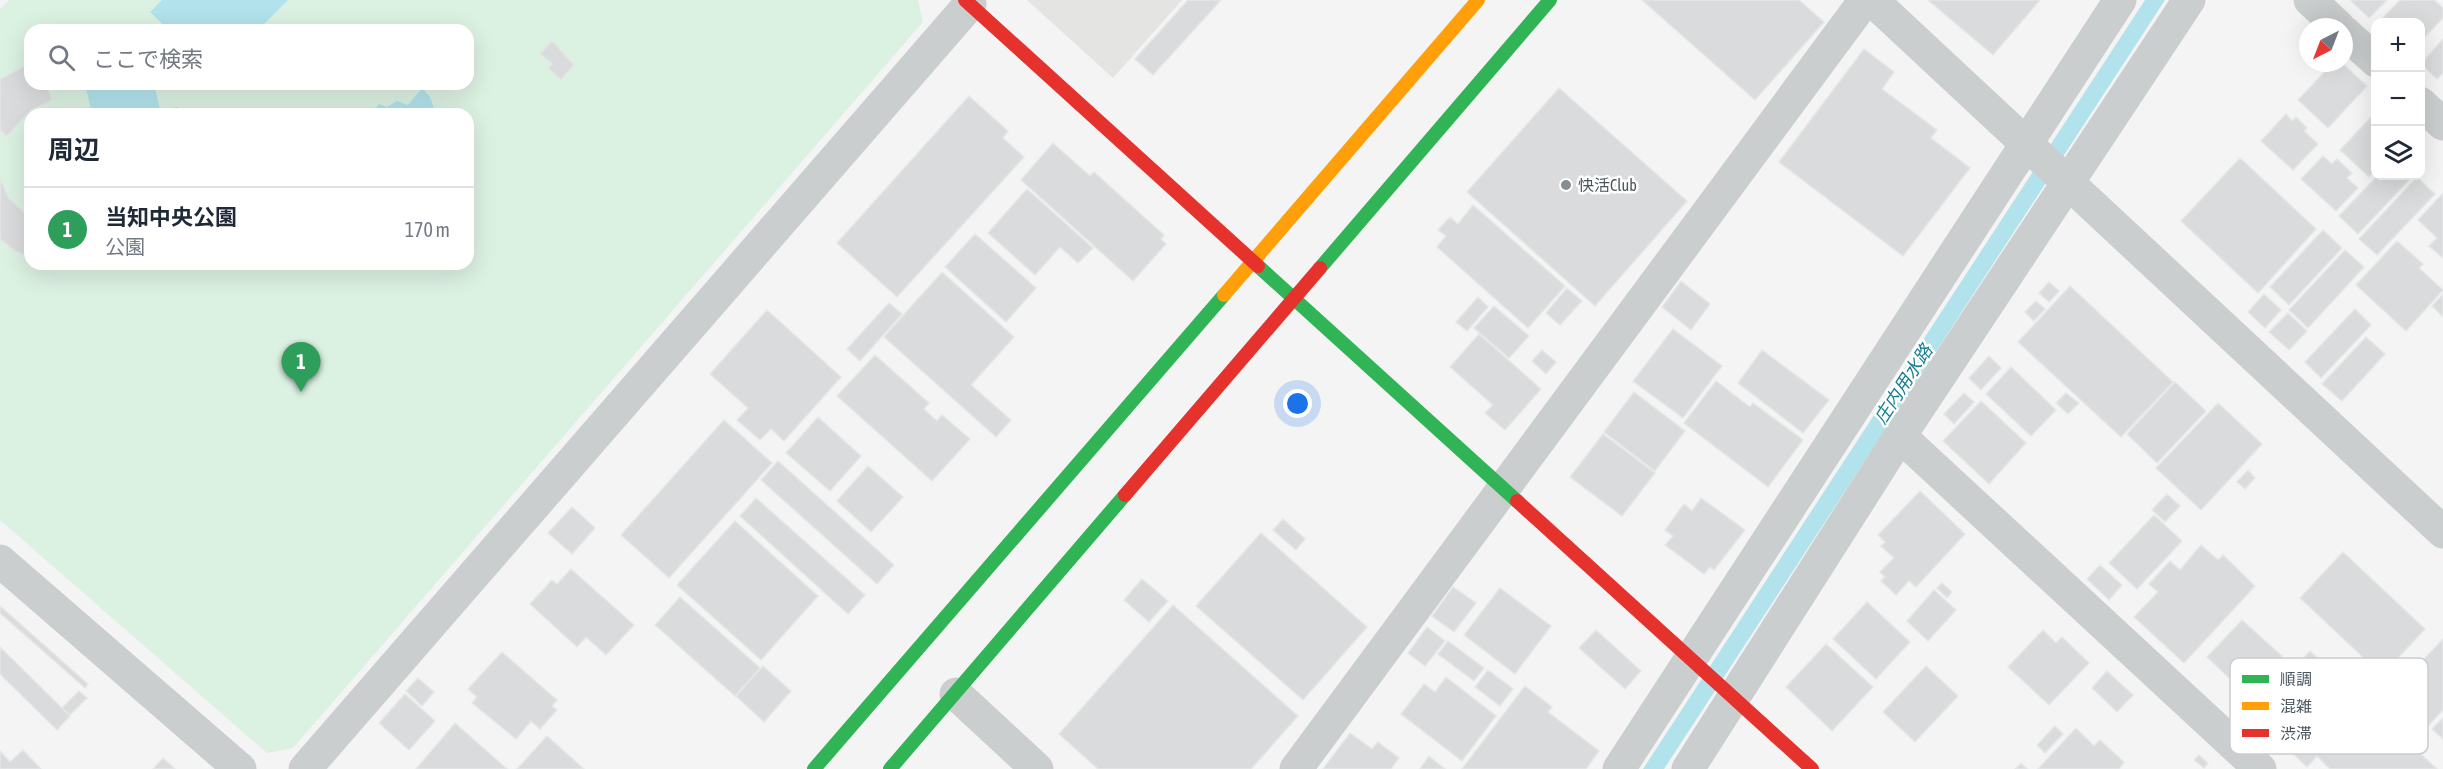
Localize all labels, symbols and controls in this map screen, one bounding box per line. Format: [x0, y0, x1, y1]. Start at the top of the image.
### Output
north arrow [2299, 18, 2353, 72]
map controls [2371, 18, 2425, 180]
button: + [2371, 18, 2425, 72]
search box [24, 24, 474, 90]
icon: search [45, 41, 78, 74]
text: ここで検索 [93, 46, 203, 72]
button: − [2371, 72, 2425, 126]
button: layers [2371, 126, 2425, 180]
text: 周辺 [48, 135, 100, 165]
place label: 快活Club [1578, 176, 1637, 194]
marker: 快活Club [1559, 178, 1573, 192]
text: 当知中央公園 [105, 204, 237, 230]
text: 1 [63, 218, 72, 241]
text: 170 m [405, 218, 450, 241]
text: 公園 [105, 235, 145, 258]
water label: 庄内用水路 [1870, 339, 1937, 427]
pin: 1 [282, 342, 320, 392]
your location [1283, 389, 1312, 418]
legend [2230, 658, 2428, 754]
text: 順調 [2280, 670, 2312, 688]
text: 混雑 [2280, 697, 2312, 715]
text: 渋滞 [2280, 724, 2312, 742]

